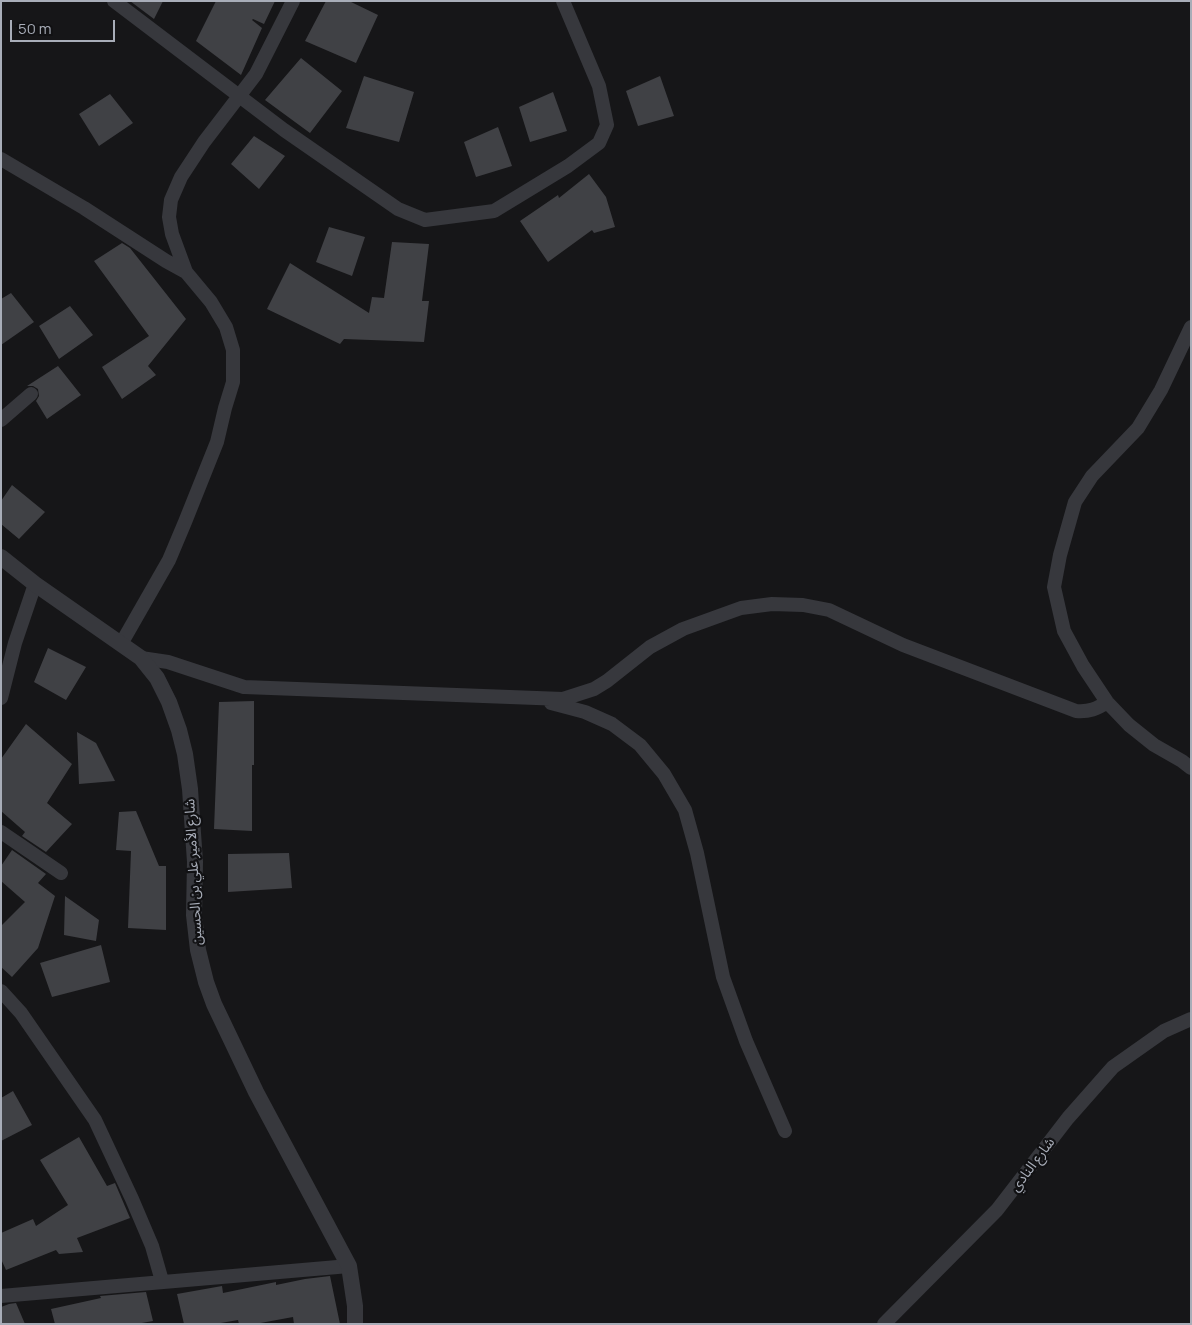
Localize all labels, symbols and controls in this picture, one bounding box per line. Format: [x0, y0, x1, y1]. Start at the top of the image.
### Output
scale bar [12, 10, 118, 42]
text: 50 m [18, 18, 52, 39]
street label: شارع الأمير علي بن الحسين [182, 798, 206, 946]
street label: شارع النادي [1007, 1135, 1059, 1195]

